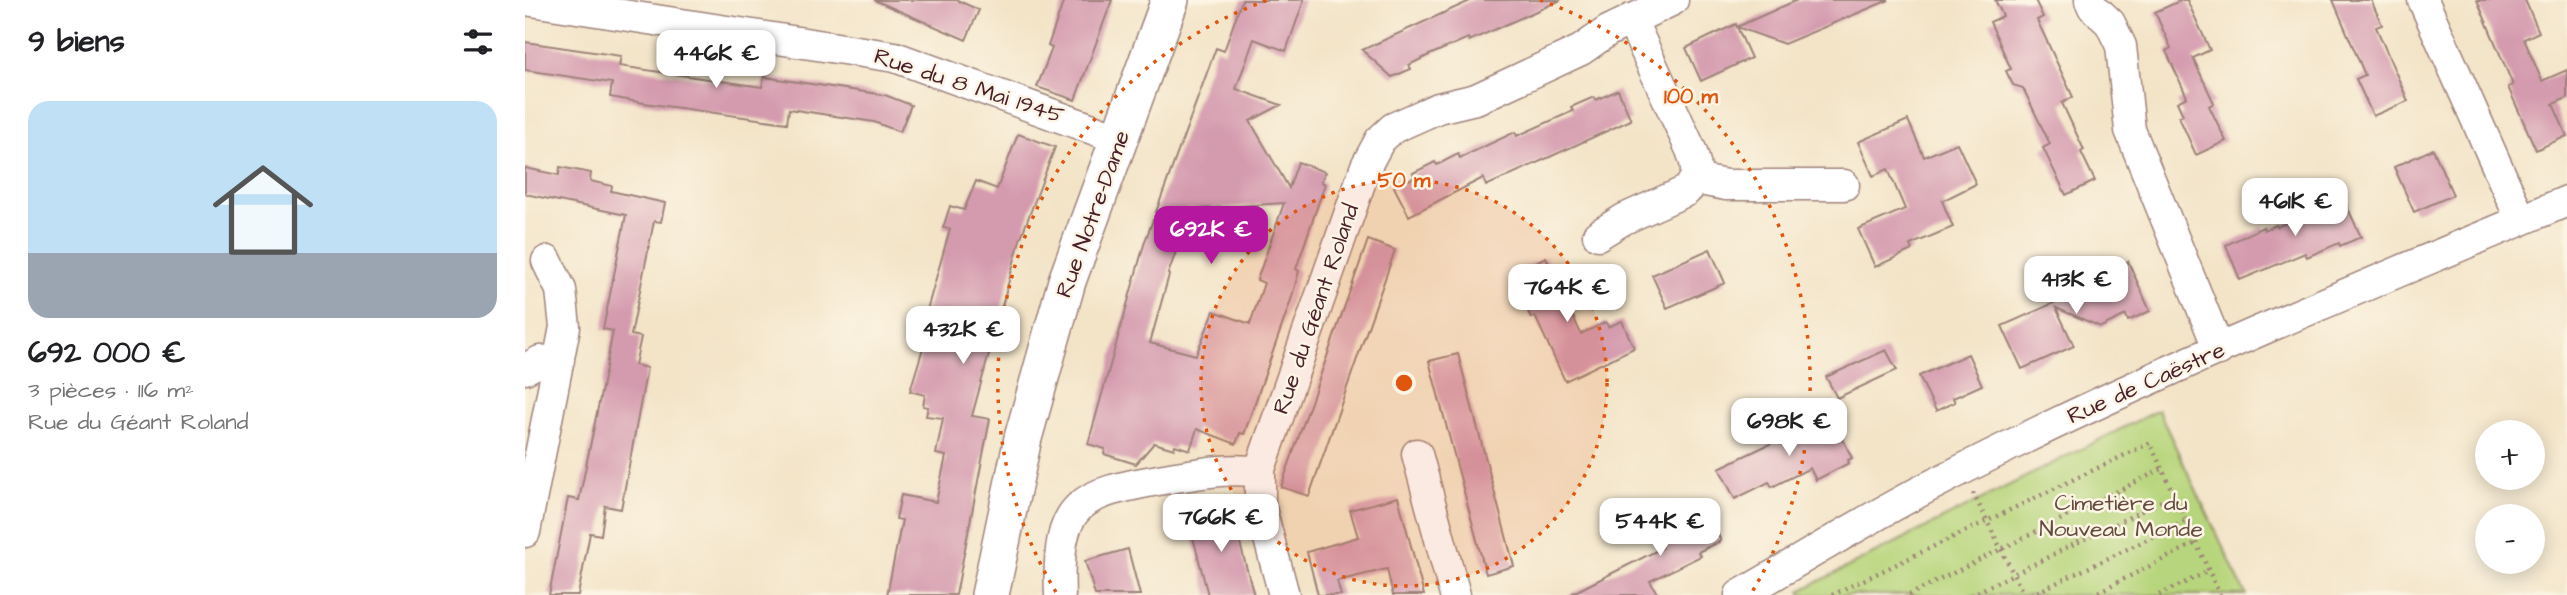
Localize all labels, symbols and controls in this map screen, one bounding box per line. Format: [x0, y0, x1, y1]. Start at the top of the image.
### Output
text: 9 biens [28, 21, 125, 63]
icon: filters [459, 23, 497, 61]
pin: 446K € [659, 31, 773, 90]
text: 446K € [672, 37, 760, 69]
street label: Rue du 8 Mai 1945 [870, 40, 1068, 132]
text: 100 m [1664, 82, 1719, 111]
street label: Rue Notre-Dame [1048, 126, 1138, 302]
icon: home [200, 147, 326, 273]
text: 50 m [1378, 166, 1431, 195]
pin: 461K € [2238, 178, 2352, 238]
text: 461K € [2258, 185, 2332, 217]
street label: Rue du Géant Roland [1265, 199, 1367, 418]
pin: 692K € [1154, 206, 1268, 266]
text: 692K € [1170, 213, 1252, 245]
pin: 413K € [2019, 256, 2133, 316]
text: 413K € [2040, 263, 2112, 295]
pin: 764K € [1510, 264, 1624, 324]
text: 764K € [1524, 271, 1610, 303]
pin: 432K € [906, 306, 1020, 366]
text: 432K € [922, 313, 1004, 345]
text: 692 000 € [28, 332, 186, 374]
street label: Rue de Caëstre [2062, 334, 2230, 432]
centre of rings [1392, 371, 1416, 395]
text: 3 pièces · 116 m² [28, 374, 194, 406]
pin: 698K € [1732, 398, 1846, 458]
text: 698K € [1747, 405, 1831, 437]
text: Rue du Géant Roland [28, 406, 248, 438]
map controls [2475, 420, 2545, 574]
button: + [2475, 420, 2545, 490]
park label: Cimetière du Nouveau Monde [2039, 487, 2203, 545]
pin: 766K € [1164, 494, 1278, 554]
pin: 544K € [1603, 498, 1717, 558]
text: 766K € [1179, 501, 1263, 533]
button: − [2475, 504, 2545, 574]
text: 544K € [1615, 505, 1705, 537]

